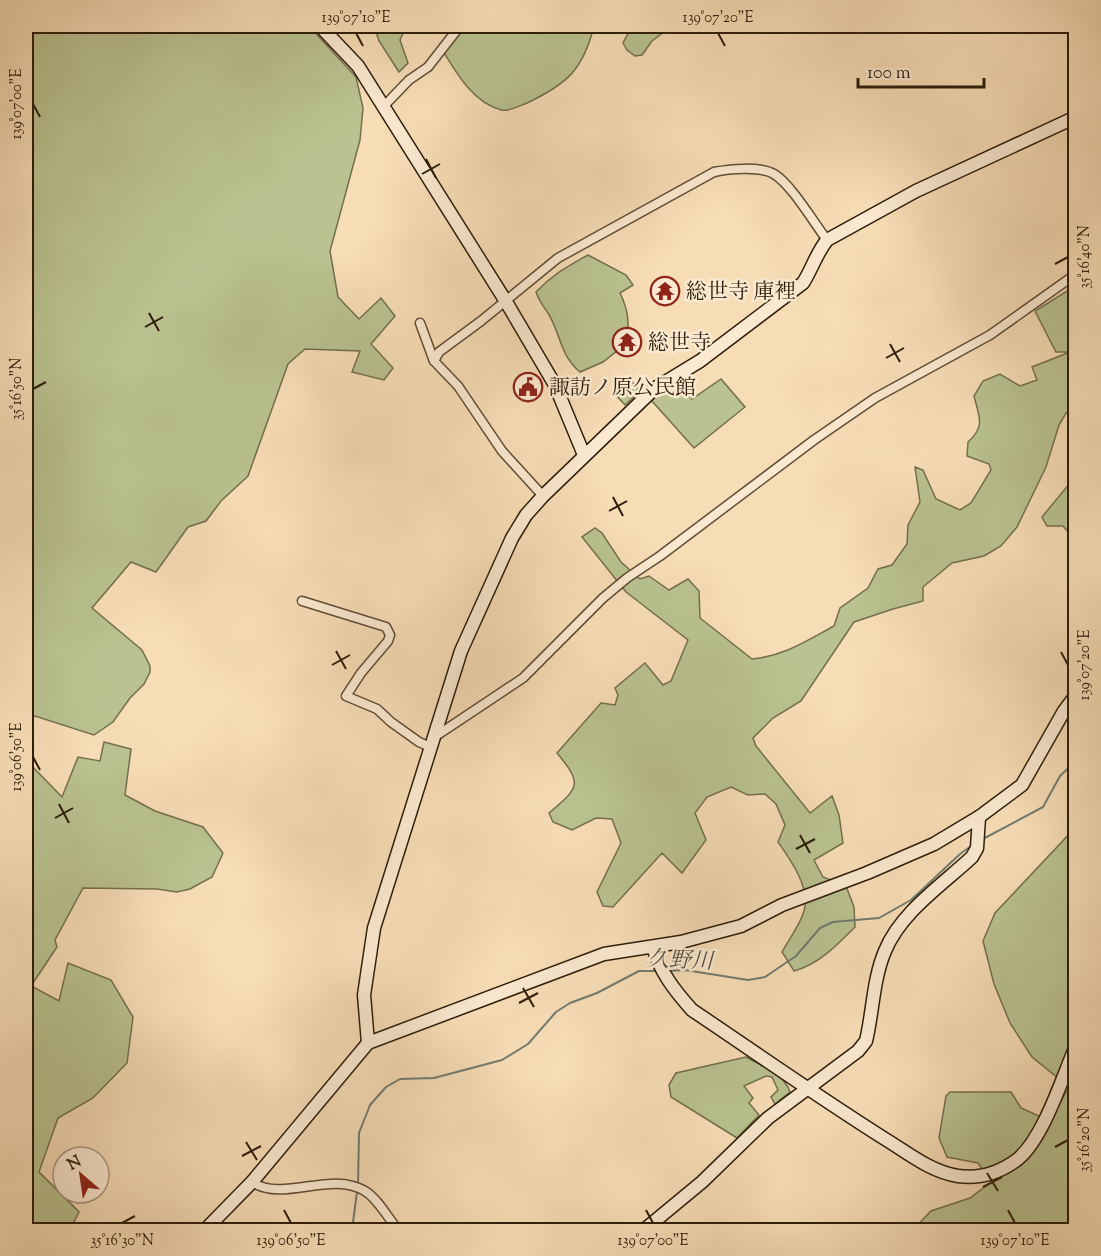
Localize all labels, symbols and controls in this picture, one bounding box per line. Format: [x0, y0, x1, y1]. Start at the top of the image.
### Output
text: 139°07'10"E [322, 8, 390, 29]
text: 139°07'20"E [683, 8, 753, 29]
scale bar [858, 51, 984, 89]
text: 100 m [867, 61, 911, 87]
text: 139°07'00"E [7, 68, 28, 140]
text: 35°16'40"N [1075, 225, 1096, 289]
temple icon: 総世寺 庫裡 [649, 275, 681, 307]
place label: 総世寺 庫裡 [686, 278, 795, 308]
temple icon: 総世寺 [611, 326, 643, 358]
place label: 総世寺 [648, 329, 711, 359]
text: 35°16'50"N [7, 358, 28, 420]
public building icon: 諏訪ノ原公民館 [512, 371, 544, 403]
place label: 諏訪ノ原公民館 [549, 374, 696, 404]
text: 139°07'20"E [1075, 630, 1096, 700]
text: 139°06'50"E [7, 722, 28, 792]
water label: 久野川 [646, 945, 715, 979]
text: 35°16'20"N [1075, 1108, 1096, 1172]
north arrow [51, 1145, 111, 1205]
text: N [64, 1151, 86, 1177]
text: 35°16'30"N [90, 1231, 154, 1252]
text: 139°06'50"E [256, 1231, 326, 1252]
text: 139°07'00"E [617, 1231, 689, 1252]
text: 139°07'10"E [981, 1231, 1049, 1252]

